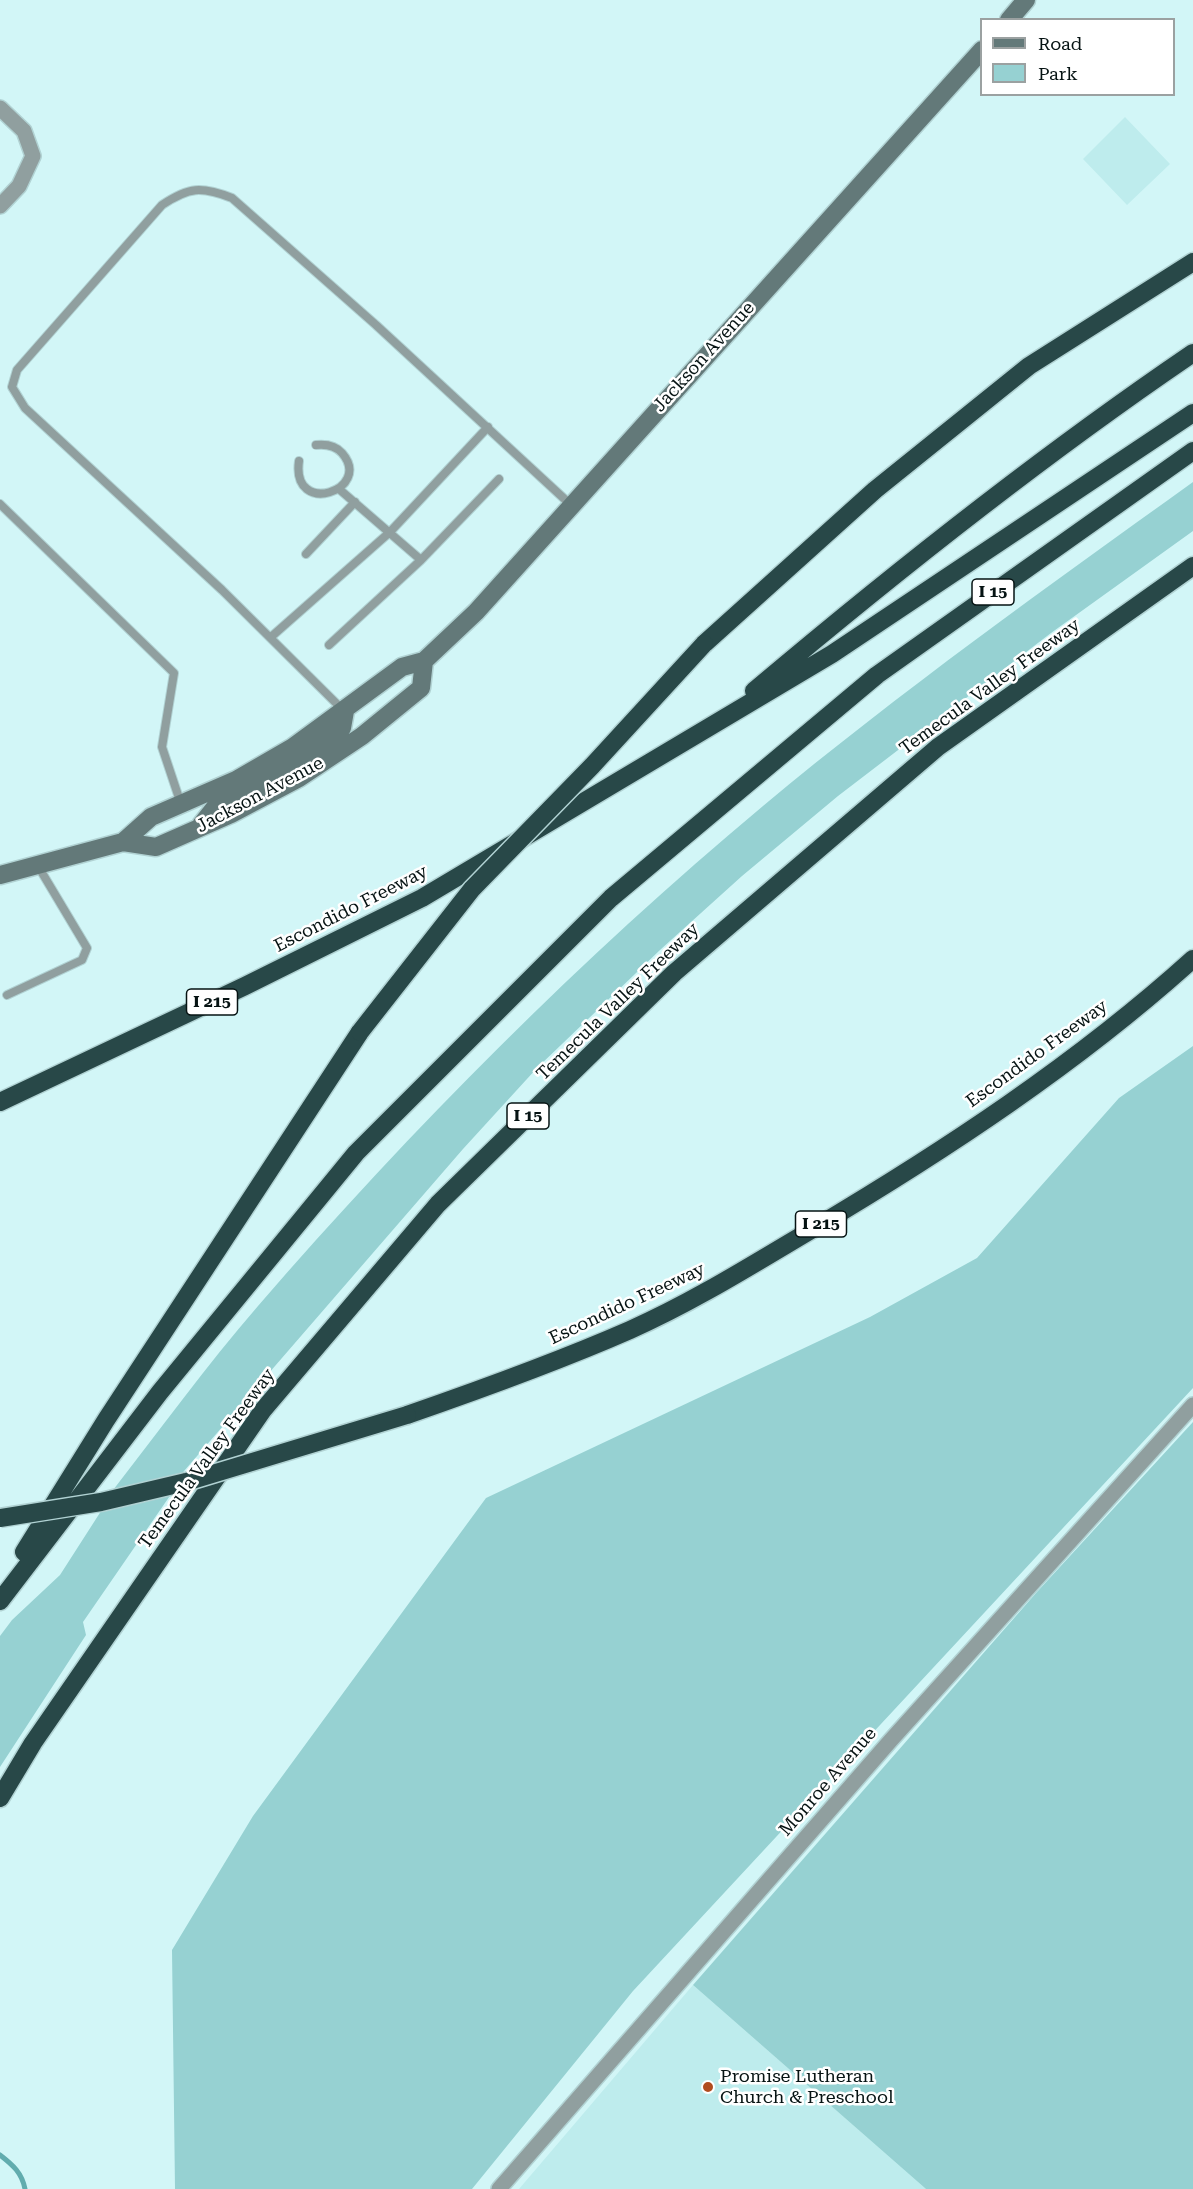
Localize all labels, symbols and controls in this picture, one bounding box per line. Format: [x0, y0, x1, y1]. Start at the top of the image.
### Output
legend [980, 18, 1175, 96]
text: Road [1038, 33, 1082, 54]
text: Park [1038, 63, 1078, 84]
street label: Jackson Avenue [649, 297, 759, 417]
road number: I 15 [972, 579, 1014, 605]
street label: Temecula Valley Freeway [896, 614, 1084, 760]
street label: Jackson Avenue [193, 752, 327, 838]
street label: Escondido Freeway [271, 861, 431, 957]
street label: Temecula Valley Freeway [532, 919, 704, 1085]
road number: I 215 [186, 989, 238, 1015]
street label: Escondido Freeway [962, 995, 1112, 1113]
road number: I 15 [507, 1103, 549, 1129]
road number: I 215 [796, 1211, 846, 1237]
street label: Escondido Freeway [546, 1258, 708, 1350]
street label: Temecula Valley Freeway [134, 1365, 280, 1553]
street label: Monroe Avenue [775, 1723, 881, 1841]
place label: Promise Lutheran Church & Preschool [720, 2066, 894, 2108]
marker: Promise Lutheran Church & Preschool [701, 2080, 715, 2094]

